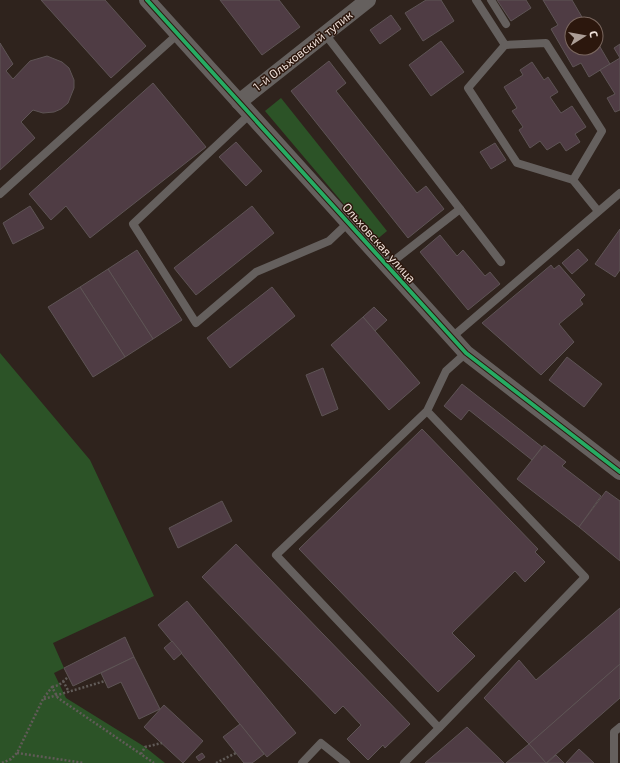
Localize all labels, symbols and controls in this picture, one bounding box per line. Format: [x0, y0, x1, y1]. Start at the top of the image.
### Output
street label: 1-й Ольховский тупик [250, 7, 356, 94]
north arrow [564, 16, 604, 56]
text: С [587, 30, 601, 39]
street label: Ольховская улица [340, 200, 419, 286]

